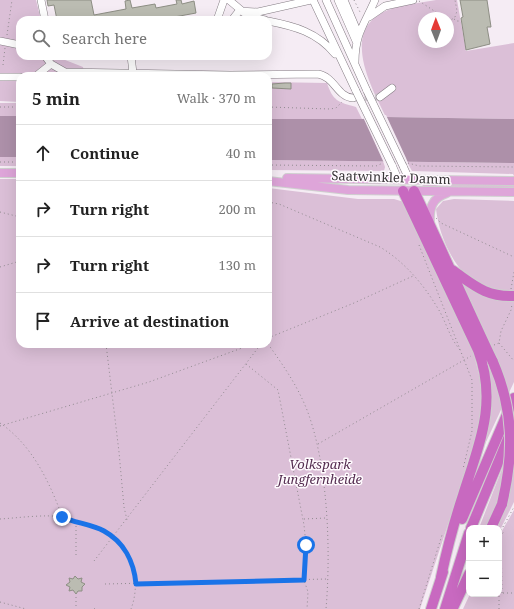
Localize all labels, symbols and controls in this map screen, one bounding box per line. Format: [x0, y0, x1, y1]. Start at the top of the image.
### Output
north arrow [418, 12, 454, 48]
search box [16, 16, 272, 60]
icon: search [30, 27, 52, 49]
text: Search here [62, 28, 147, 48]
text: 5 min [32, 87, 80, 110]
text: Walk · 370 m [177, 89, 256, 107]
icon: ahead [32, 142, 54, 164]
text: Continue [70, 143, 139, 163]
text: 40 m [226, 144, 256, 162]
street label: Saatwinkler Damm [331, 166, 451, 188]
icon: right [32, 198, 54, 220]
text: Turn right [70, 199, 149, 219]
text: 200 m [219, 200, 256, 218]
icon: right [32, 254, 54, 276]
text: Turn right [70, 255, 149, 275]
text: 130 m [219, 256, 256, 274]
icon: arrive [32, 310, 54, 332]
text: Arrive at destination [70, 311, 229, 331]
park label: Volkspark Jungfernheide [275, 455, 363, 488]
route end [53, 508, 71, 526]
map controls [466, 525, 502, 597]
button: + [466, 525, 502, 561]
route start [297, 536, 315, 554]
button: − [466, 561, 502, 597]

